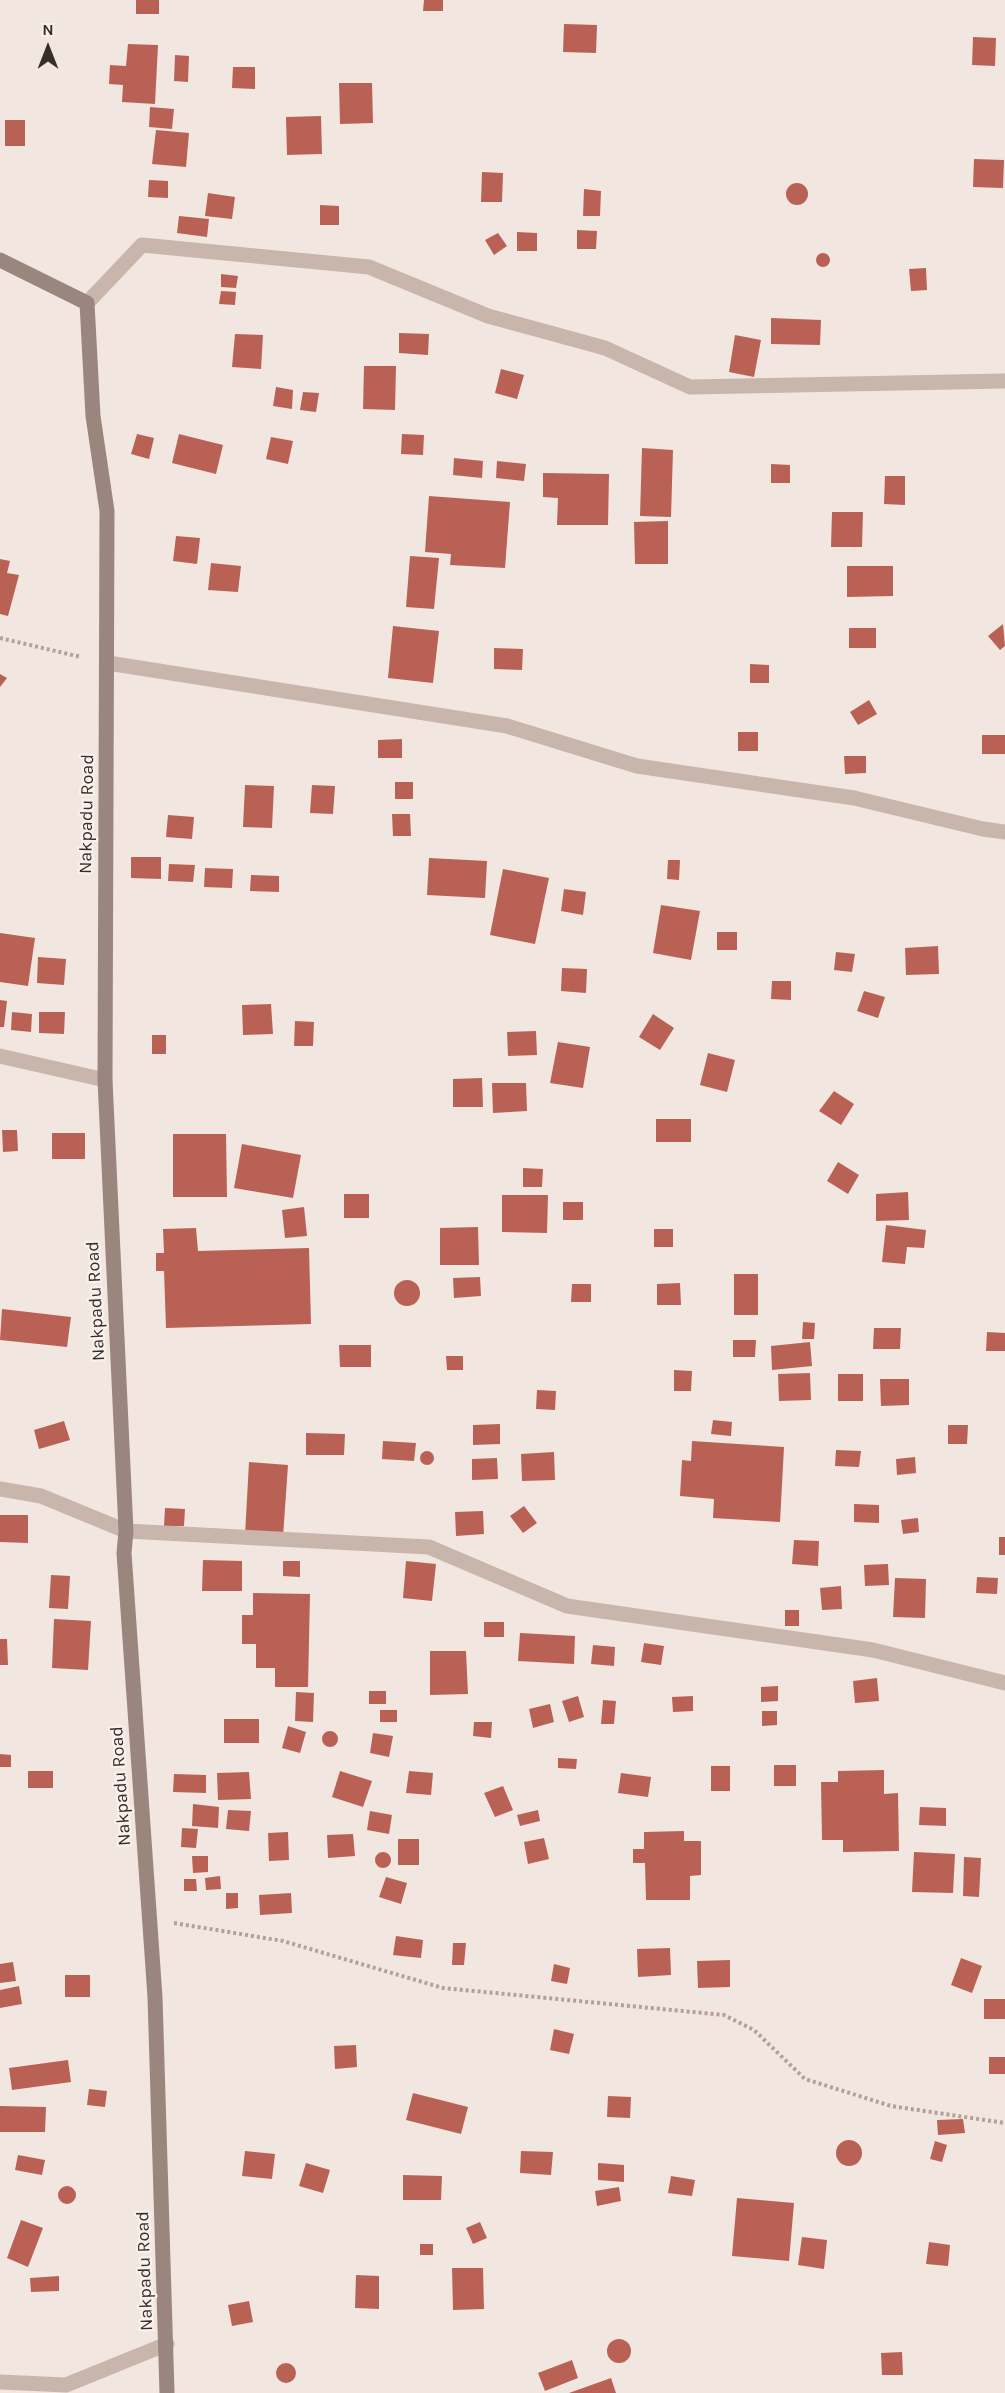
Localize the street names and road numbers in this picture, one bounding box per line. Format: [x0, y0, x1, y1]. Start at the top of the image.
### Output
street label: Nakpadu Road [75, 754, 99, 874]
street label: Nakpadu Road [82, 1240, 110, 1362]
street label: Nakpadu Road [106, 1725, 136, 1847]
street label: Nakpadu Road [132, 2211, 158, 2331]

